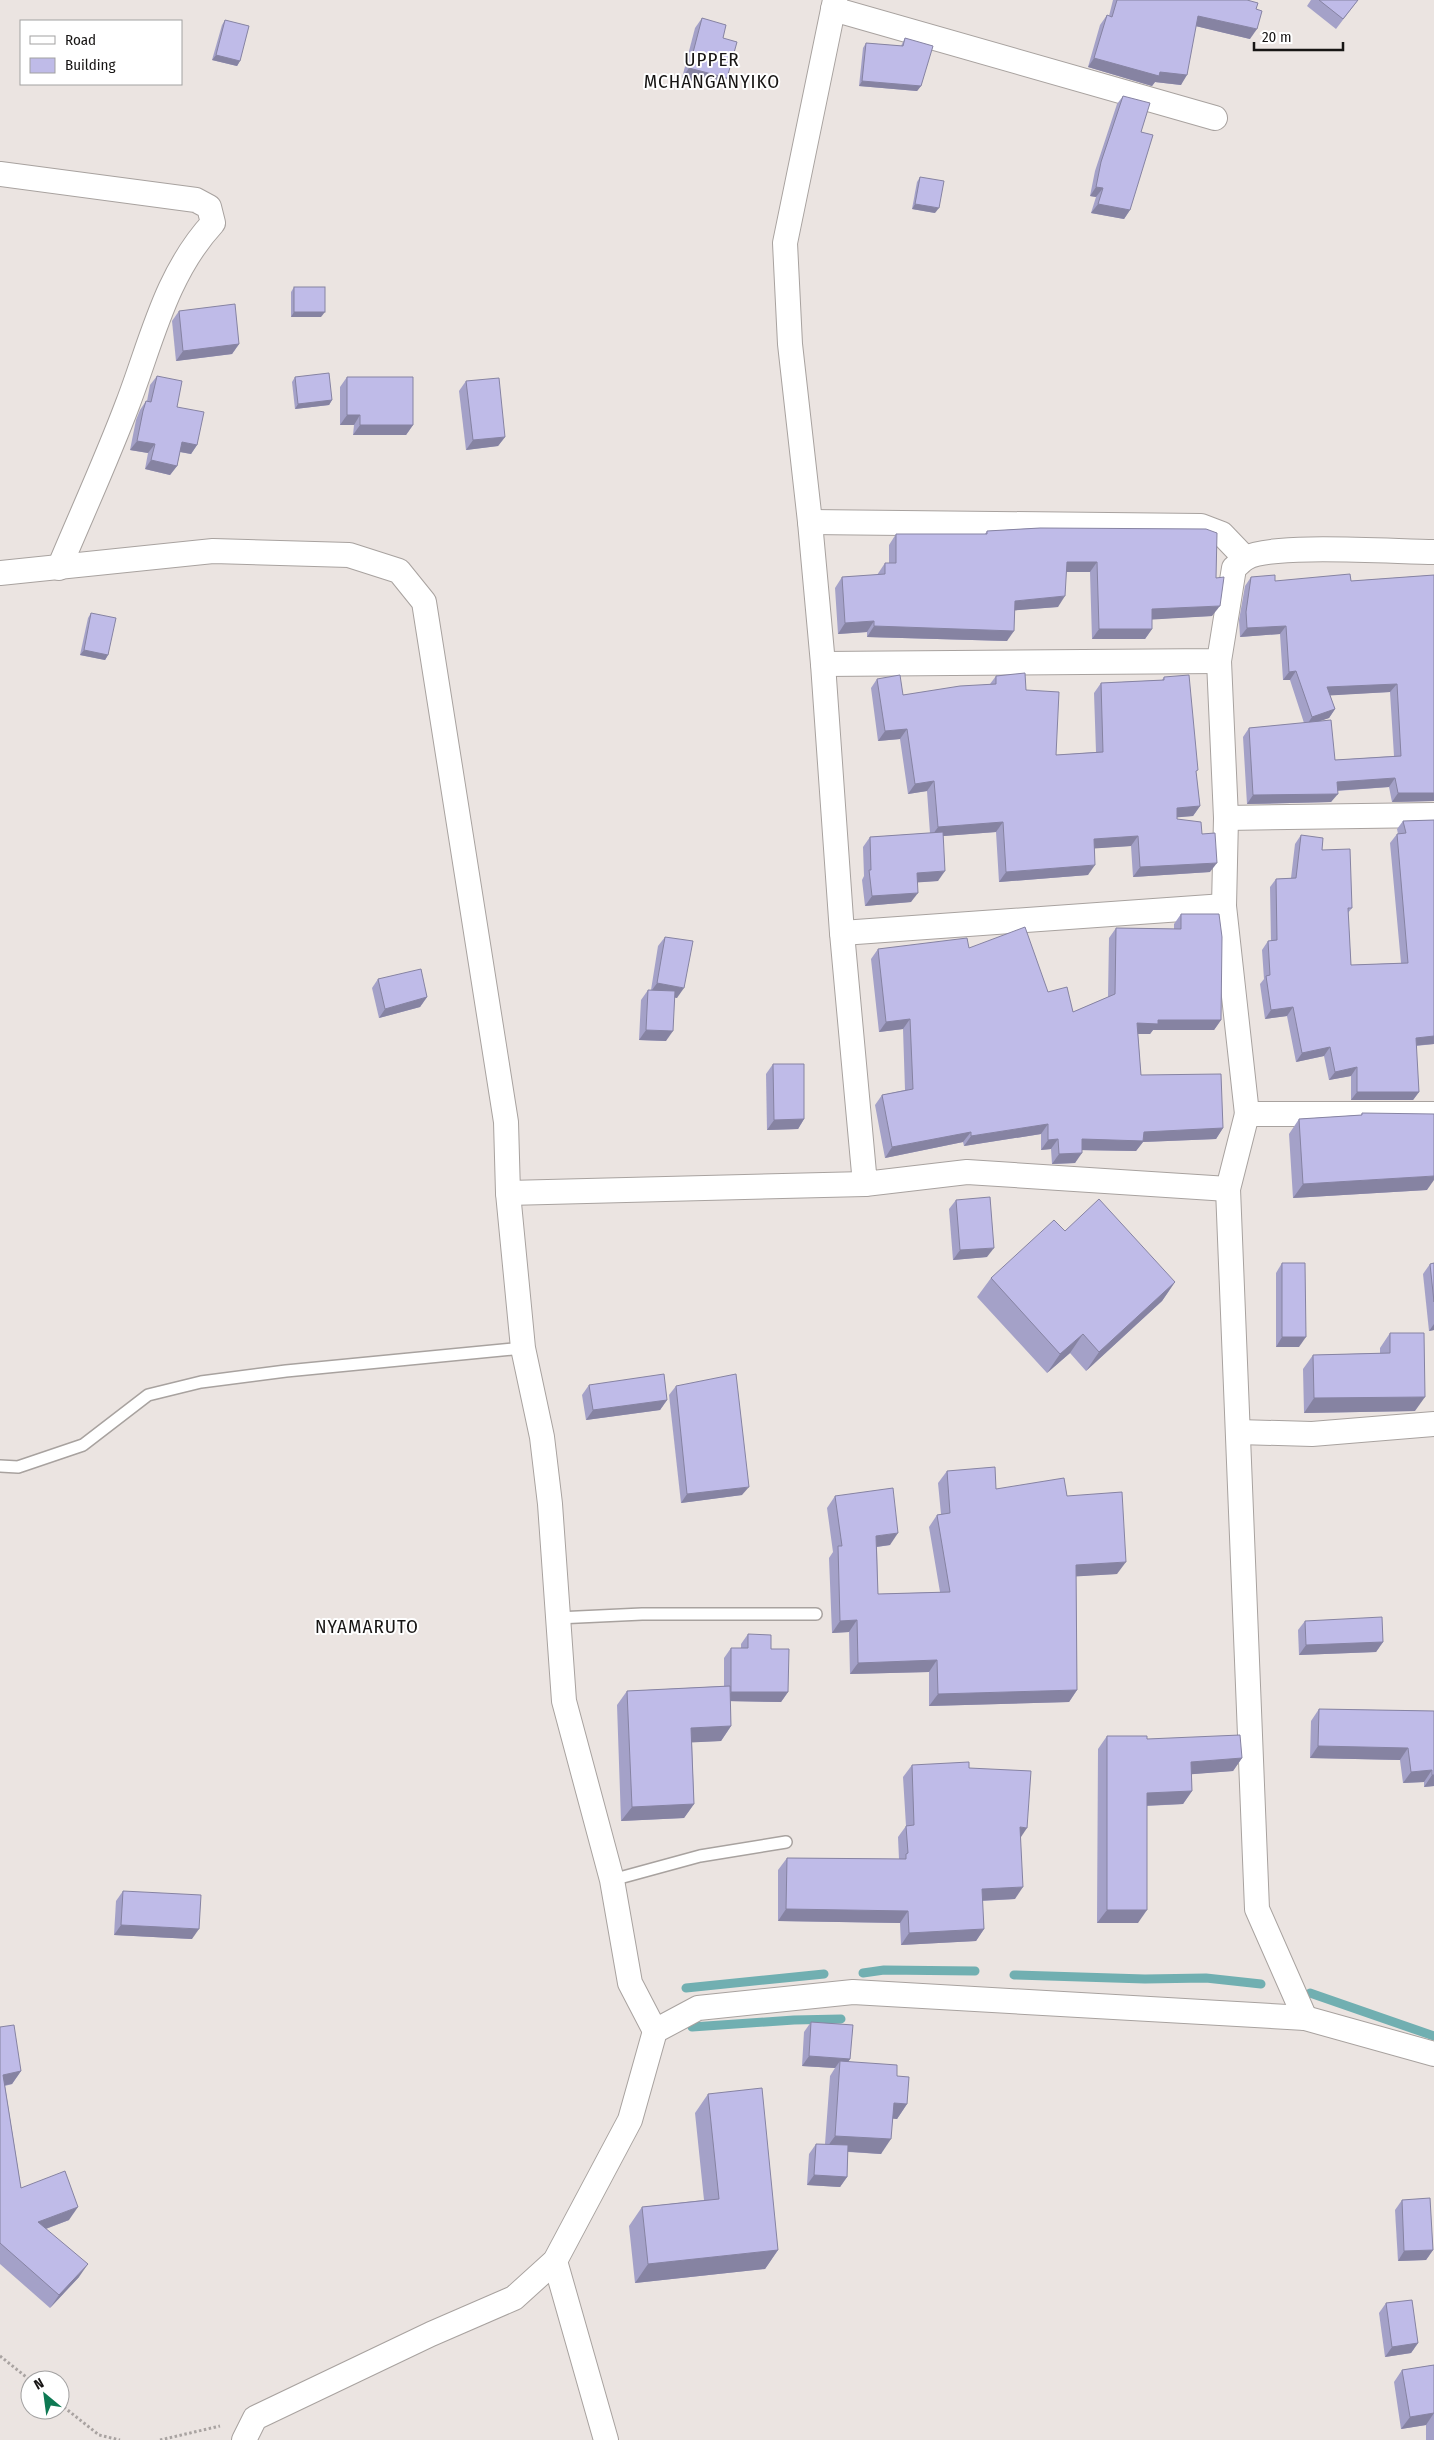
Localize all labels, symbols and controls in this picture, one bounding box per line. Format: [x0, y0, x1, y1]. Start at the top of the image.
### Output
legend [20, 20, 182, 85]
scale bar [1254, 20, 1343, 52]
text: 20 m [1262, 28, 1292, 46]
text: Road [65, 31, 96, 49]
district label: UPPER MCHANGANYIKO [644, 48, 780, 93]
text: Building [65, 56, 116, 74]
district label: NYAMARUTO [315, 1615, 419, 1638]
north arrow [20, 2370, 70, 2420]
text: N [31, 2375, 47, 2394]

